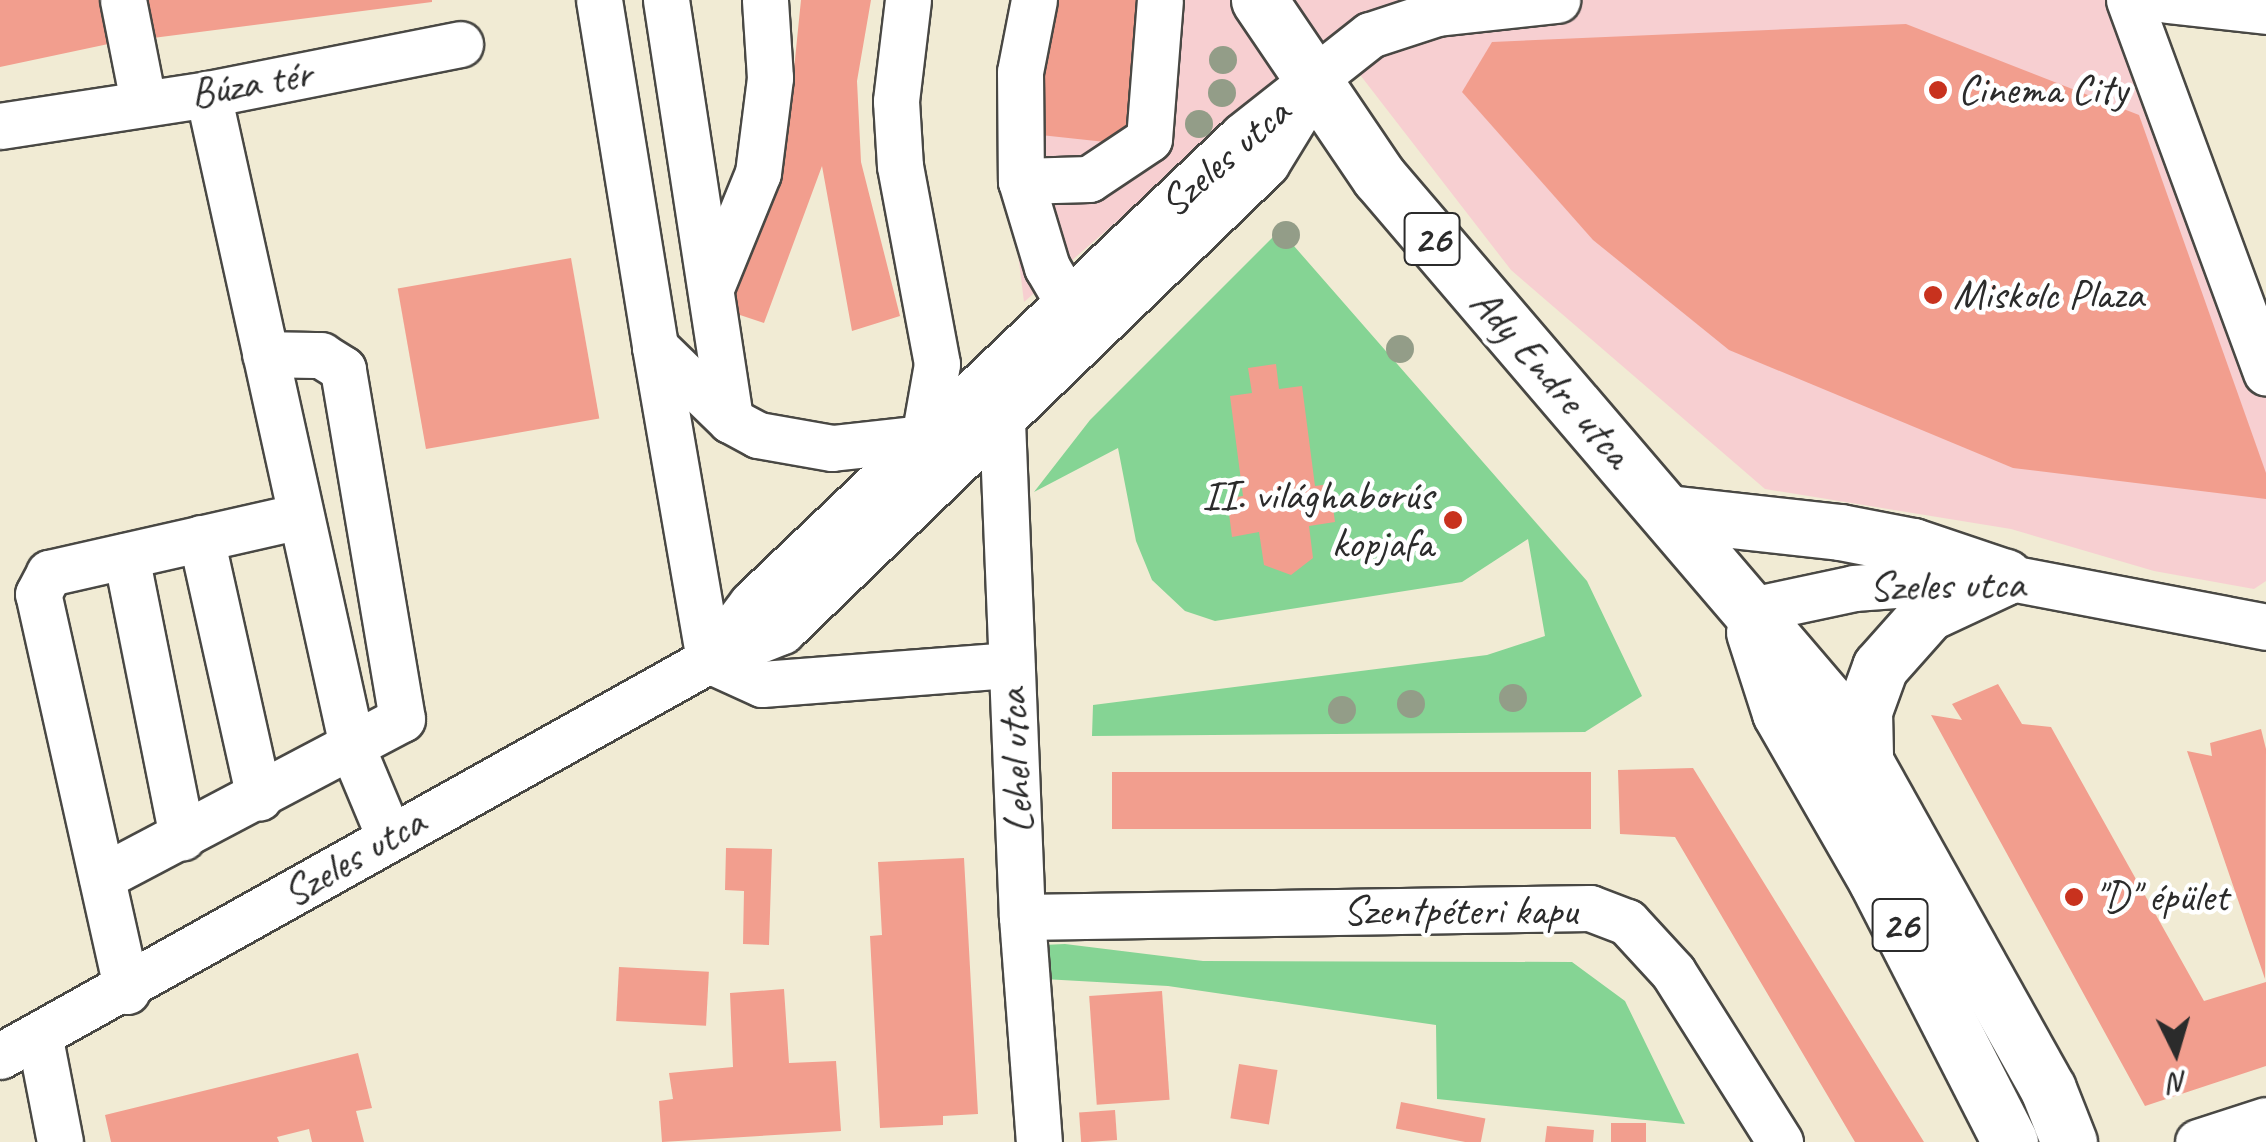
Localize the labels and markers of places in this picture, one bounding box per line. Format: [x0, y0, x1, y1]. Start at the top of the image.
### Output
place label: Cinema City [1958, 65, 2127, 115]
marker: Cinema City [1927, 79, 1949, 101]
place label: Miskolc Plaza [1953, 270, 2144, 320]
marker: Miskolc Plaza [1922, 284, 1944, 306]
place label: II. világhaborús kopjafa [1202, 471, 1433, 570]
marker: II. világhaborús kopjafa [1442, 509, 1464, 531]
place label: "D" épület [2094, 872, 2228, 922]
marker: "D" épület [2063, 886, 2085, 908]

